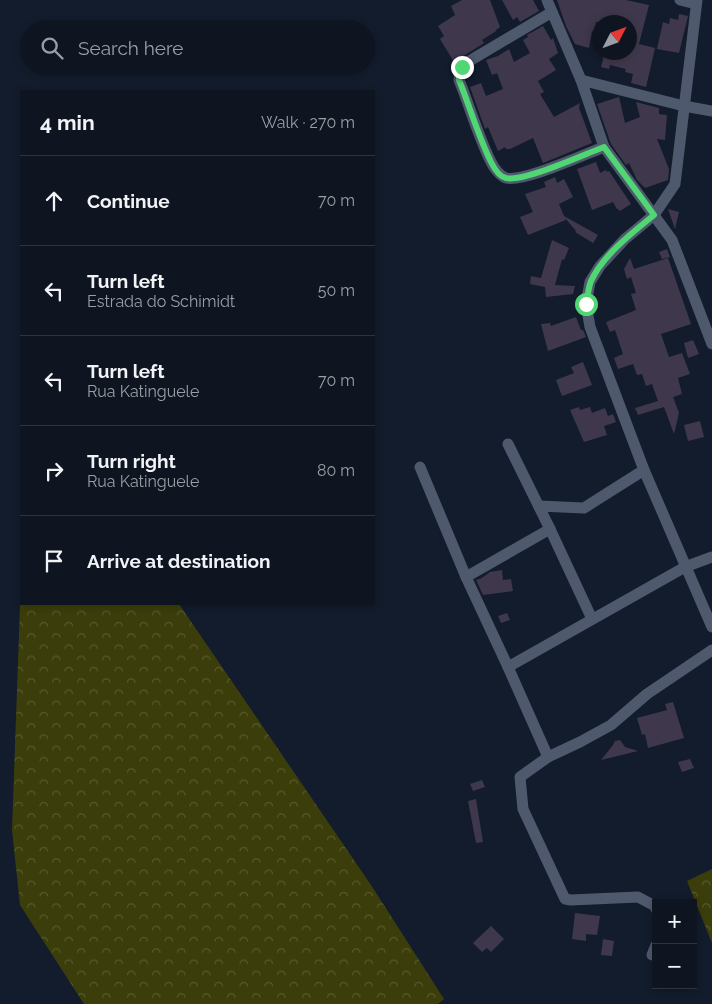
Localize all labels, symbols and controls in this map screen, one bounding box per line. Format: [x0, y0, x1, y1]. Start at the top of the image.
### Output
north arrow [592, 15, 637, 60]
search box [20, 20, 375, 75]
icon: search [38, 34, 66, 62]
text: Search here [78, 37, 184, 59]
route end [451, 56, 474, 79]
text: 4 min [40, 110, 95, 135]
text: Walk · 270 m [261, 113, 355, 132]
icon: ahead [40, 187, 68, 215]
text: Continue [87, 190, 170, 212]
text: 70 m [318, 191, 355, 210]
text: Turn left [87, 270, 164, 292]
icon: left [40, 277, 68, 305]
text: 50 m [318, 281, 355, 300]
text: Estrada do Schimidt [87, 292, 235, 311]
route start [575, 293, 598, 316]
text: Turn left [87, 360, 164, 382]
icon: left [40, 367, 68, 395]
text: 70 m [318, 371, 355, 390]
text: Rua Katinguele [87, 382, 199, 401]
text: Turn right [87, 450, 176, 472]
icon: right [40, 457, 68, 485]
text: 80 m [317, 461, 355, 480]
text: Rua Katinguele [87, 472, 199, 491]
icon: arrive [40, 547, 68, 575]
text: Arrive at destination [87, 550, 271, 572]
map controls [652, 899, 697, 989]
button: + [652, 899, 697, 944]
button: − [652, 944, 697, 989]

